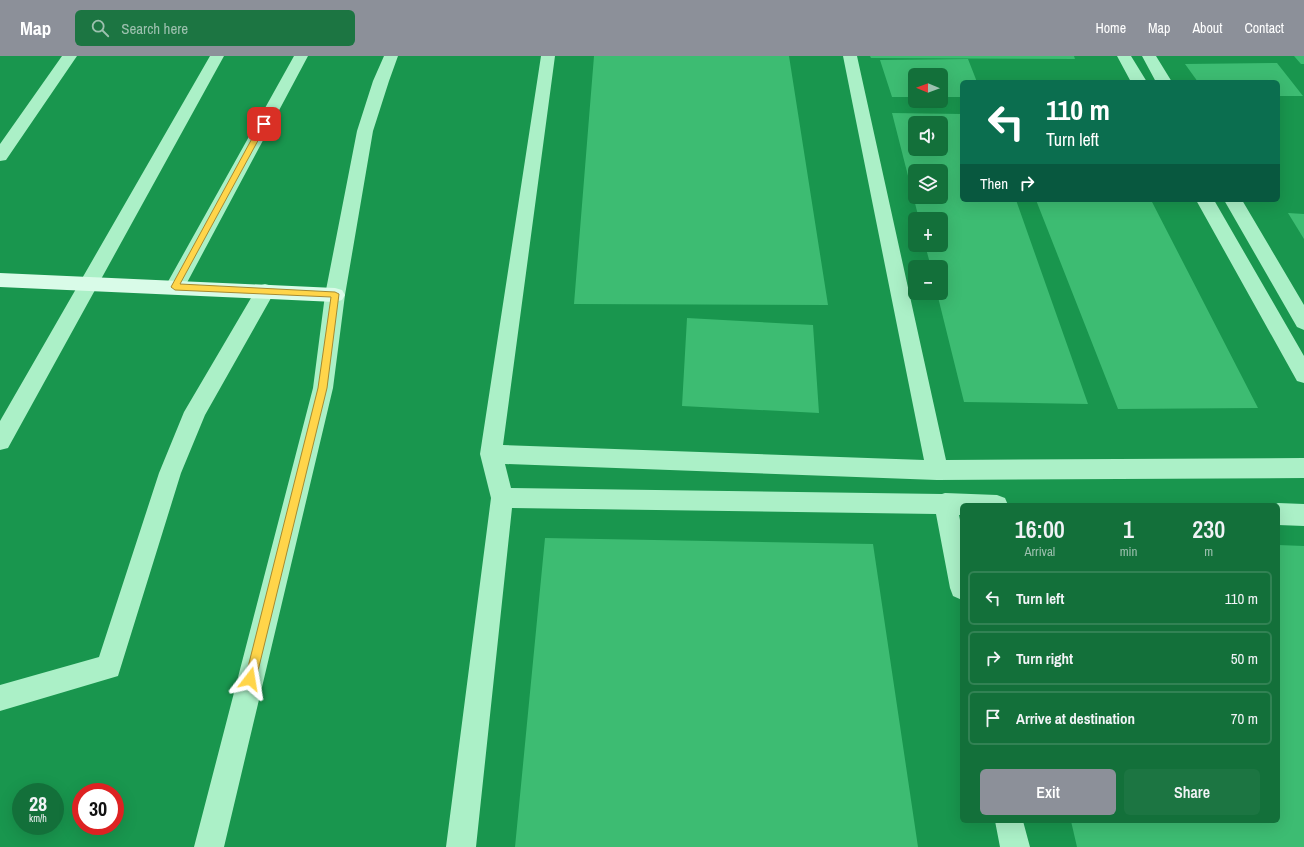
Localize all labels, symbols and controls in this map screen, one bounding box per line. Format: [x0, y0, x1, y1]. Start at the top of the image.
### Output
search box [75, 10, 355, 46]
text: Map [20, 15, 51, 41]
icon: search [89, 17, 111, 39]
text: Search here [121, 18, 188, 39]
text: Home [1095, 19, 1126, 37]
text: Map [1148, 19, 1170, 37]
text: About [1192, 19, 1222, 37]
text: Contact [1244, 19, 1284, 37]
north arrow [908, 68, 948, 108]
map controls [908, 68, 948, 300]
text: 110 m [1046, 91, 1110, 129]
icon: left [980, 96, 1032, 148]
pin [247, 107, 281, 141]
icon: arrive [253, 113, 275, 135]
button: sound [908, 116, 948, 156]
text: Turn left [1046, 127, 1099, 152]
button: layers [908, 164, 948, 204]
icon: right [1016, 172, 1038, 194]
text: Then [980, 173, 1008, 194]
button: + [908, 212, 948, 252]
button: − [908, 260, 948, 300]
text: 16:00 [1015, 513, 1065, 545]
text: 1 [1123, 513, 1134, 545]
text: 230 [1192, 513, 1225, 545]
text: Arrival [1024, 543, 1055, 560]
text: min [1120, 543, 1137, 560]
text: m [1204, 543, 1213, 560]
icon: left [982, 587, 1004, 609]
text: Turn left [1016, 588, 1064, 609]
text: 110 m [1225, 588, 1258, 609]
icon: right [982, 647, 1004, 669]
text: Turn right [1016, 648, 1073, 669]
text: 50 m [1231, 648, 1258, 669]
position arrow [229, 658, 271, 700]
icon: arrive [982, 707, 1004, 729]
text: Arrive at destination [1016, 708, 1135, 729]
text: 70 m [1231, 708, 1258, 729]
button: Exit [980, 769, 1116, 815]
button: Share [1124, 769, 1260, 815]
speed limit sign: 30 [72, 783, 124, 835]
text: 28 [29, 790, 47, 817]
text: km/h [29, 812, 47, 825]

